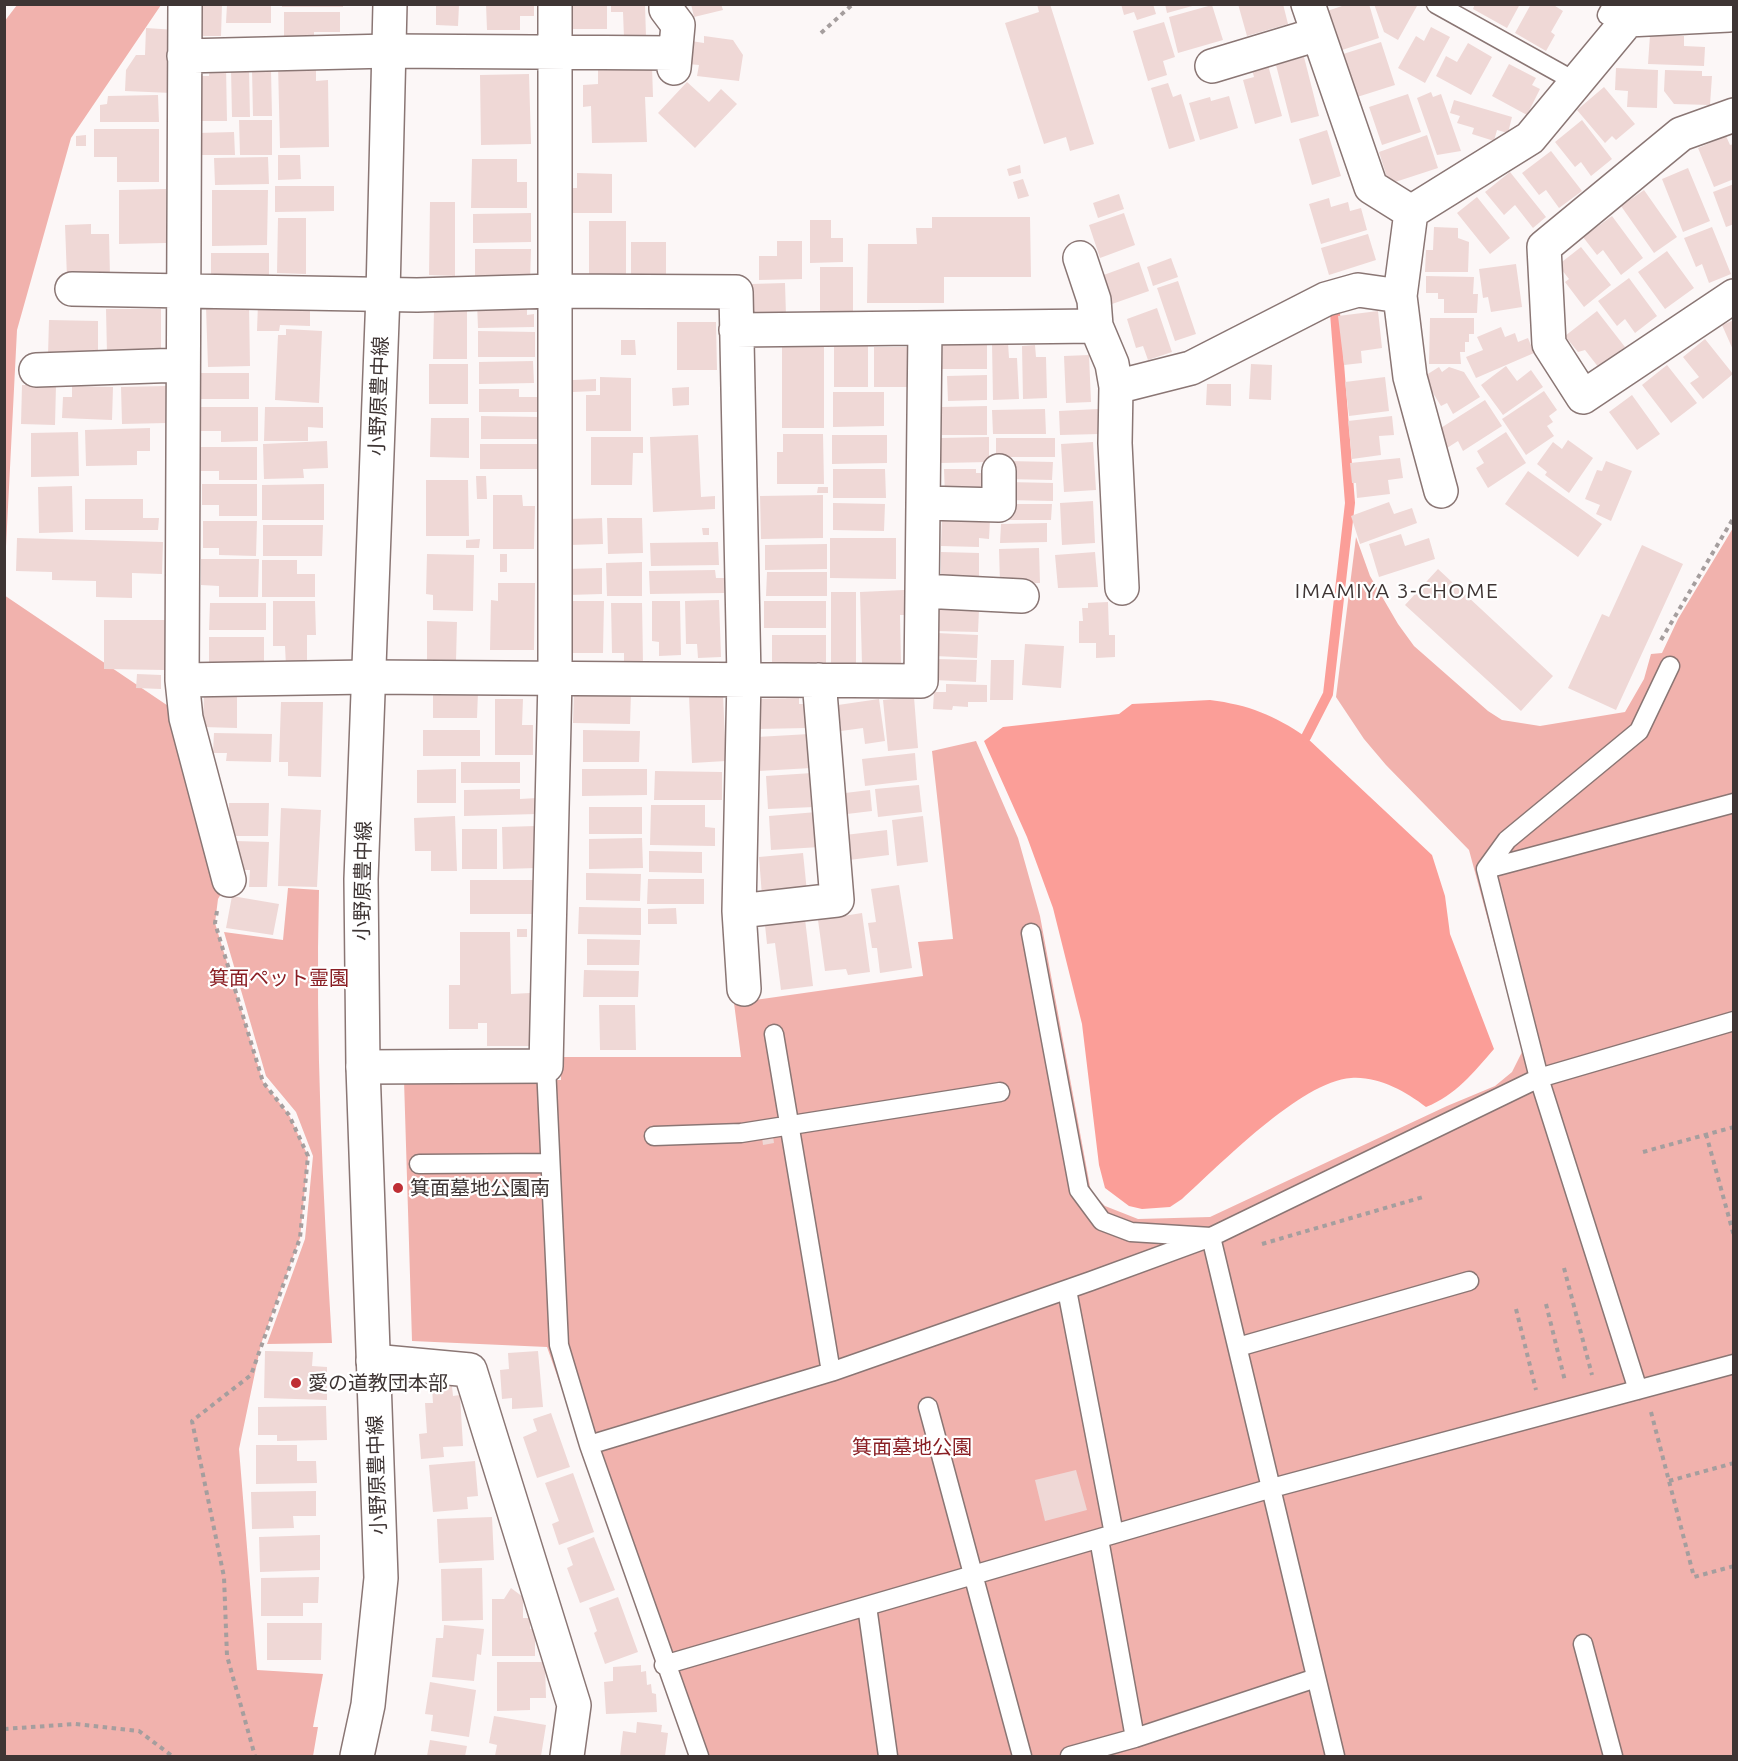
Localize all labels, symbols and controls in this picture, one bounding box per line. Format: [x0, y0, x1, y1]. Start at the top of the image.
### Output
street label: 小野原豊中線 [365, 336, 393, 456]
district label: IMAMIYA 3-CHOME [1295, 578, 1499, 604]
street label: 小野原豊中線 [350, 821, 376, 941]
park label: 箕面ペット霊園 [209, 966, 349, 990]
place label: 箕面墓地公園南 [410, 1176, 550, 1200]
marker: 箕面墓地公園南 [391, 1181, 405, 1195]
place label: 愛の道教団本部 [308, 1371, 448, 1395]
marker: 愛の道教団本部 [289, 1376, 303, 1390]
street label: 小野原豊中線 [363, 1415, 391, 1535]
park label: 箕面墓地公園 [852, 1435, 972, 1459]

